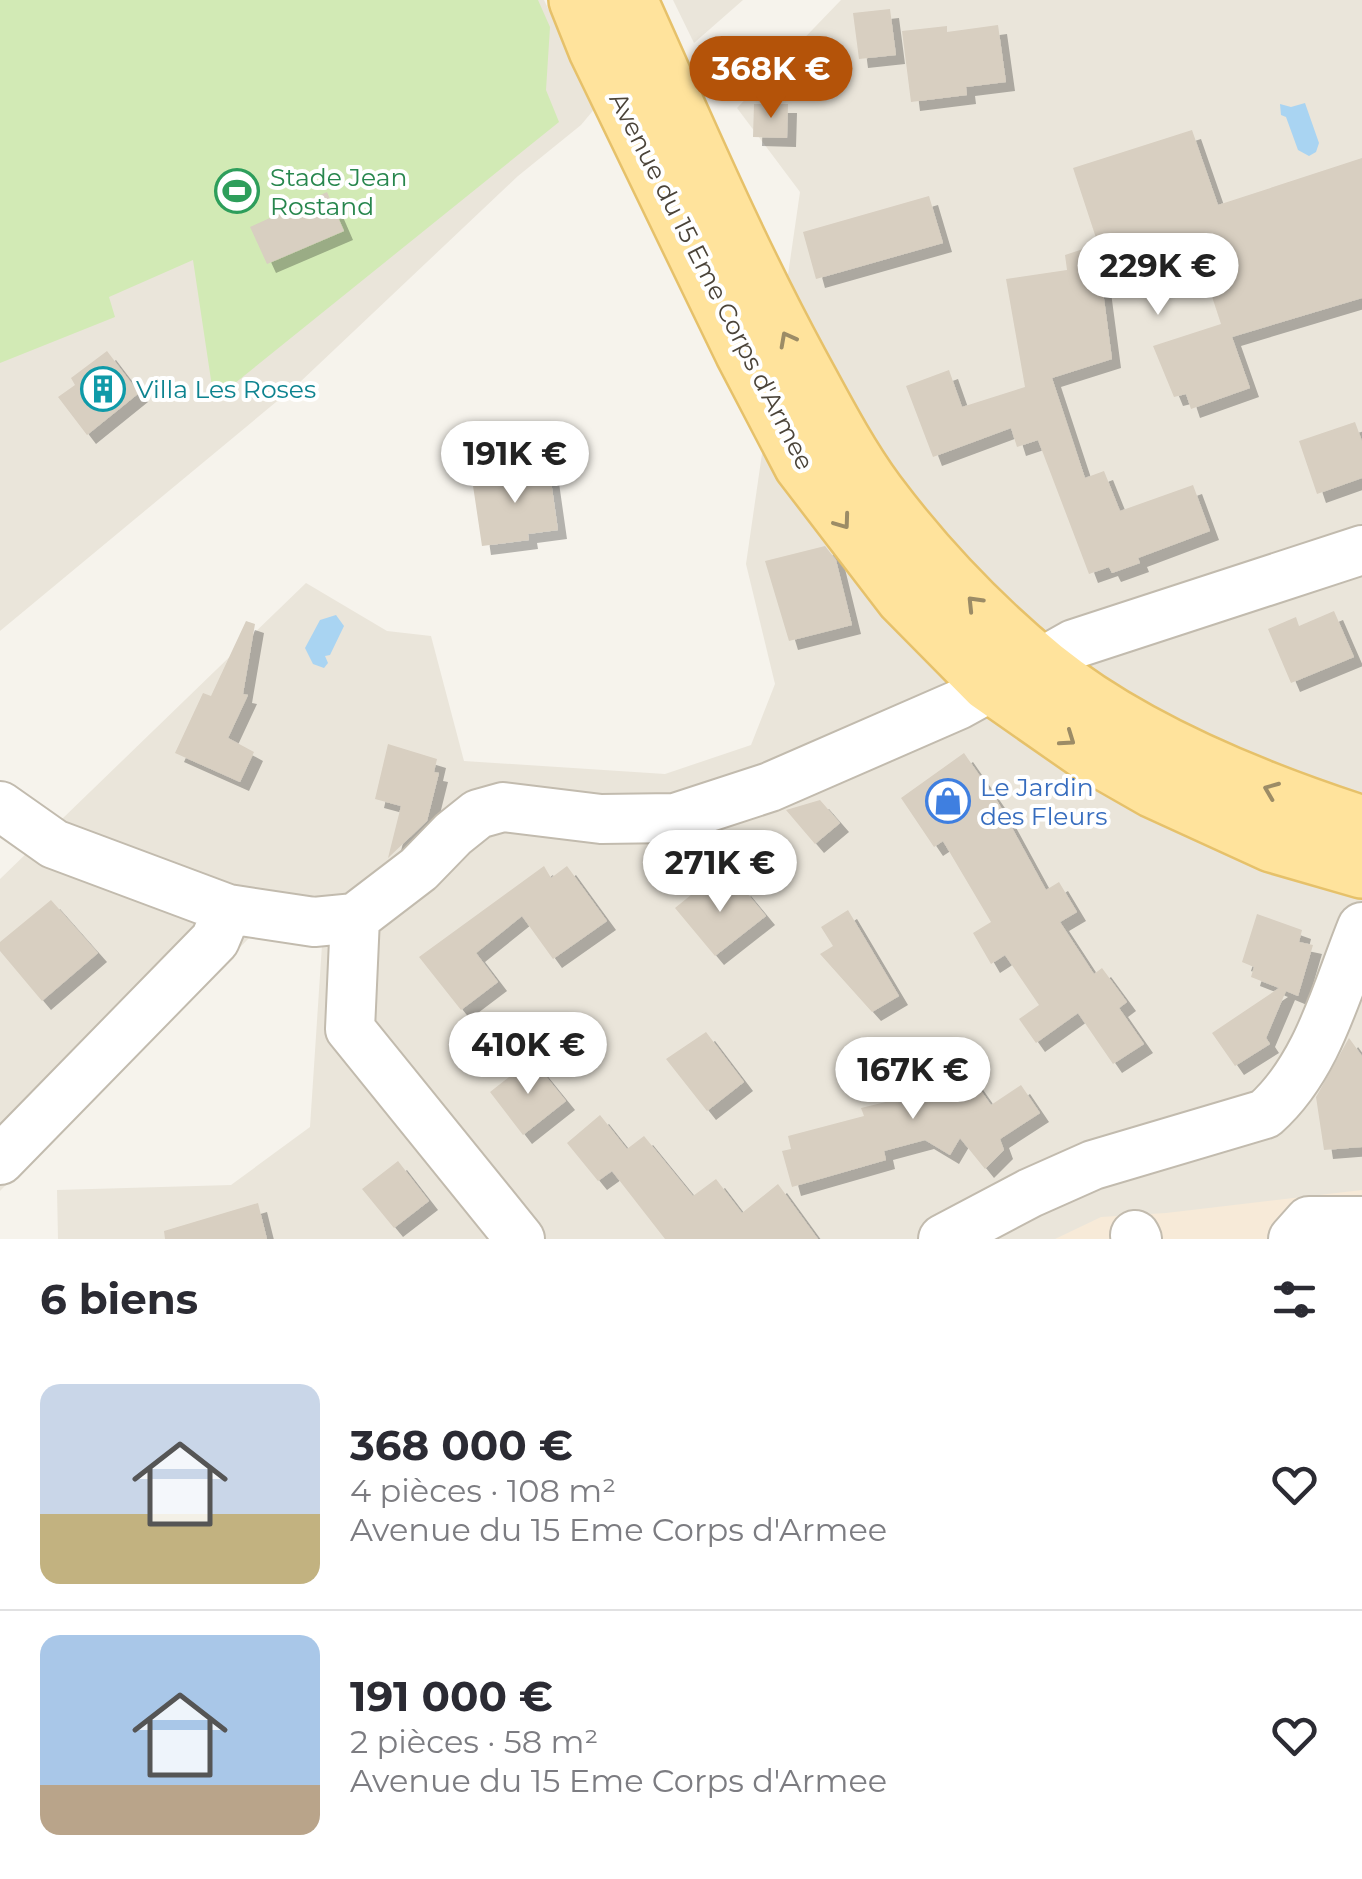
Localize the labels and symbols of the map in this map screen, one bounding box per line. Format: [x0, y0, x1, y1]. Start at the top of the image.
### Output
pin: 368K € [690, 36, 852, 121]
street label: Avenue du 15 Eme Corps d'Armee [603, 87, 821, 475]
place label: Stade Jean Rostand [270, 162, 407, 221]
sports icon: Stade Jean Rostand [214, 168, 260, 214]
pin: 229K € [1077, 233, 1239, 318]
one-way arrow [780, 332, 799, 350]
building icon: Villa Les Roses [80, 366, 126, 412]
place label: Villa Les Roses [136, 374, 316, 404]
pin: 191K € [434, 421, 596, 506]
one-way arrow [832, 511, 849, 529]
one-way arrow [967, 597, 985, 615]
one-way arrow [1056, 727, 1075, 745]
place label: Le Jardin des Fleurs [980, 772, 1107, 831]
shop icon: Le Jardin des Fleurs [925, 778, 971, 824]
one-way arrow [1263, 782, 1280, 802]
pin: 271K € [639, 830, 801, 915]
pin: 410K € [447, 1012, 609, 1097]
pin: 167K € [832, 1037, 994, 1122]

